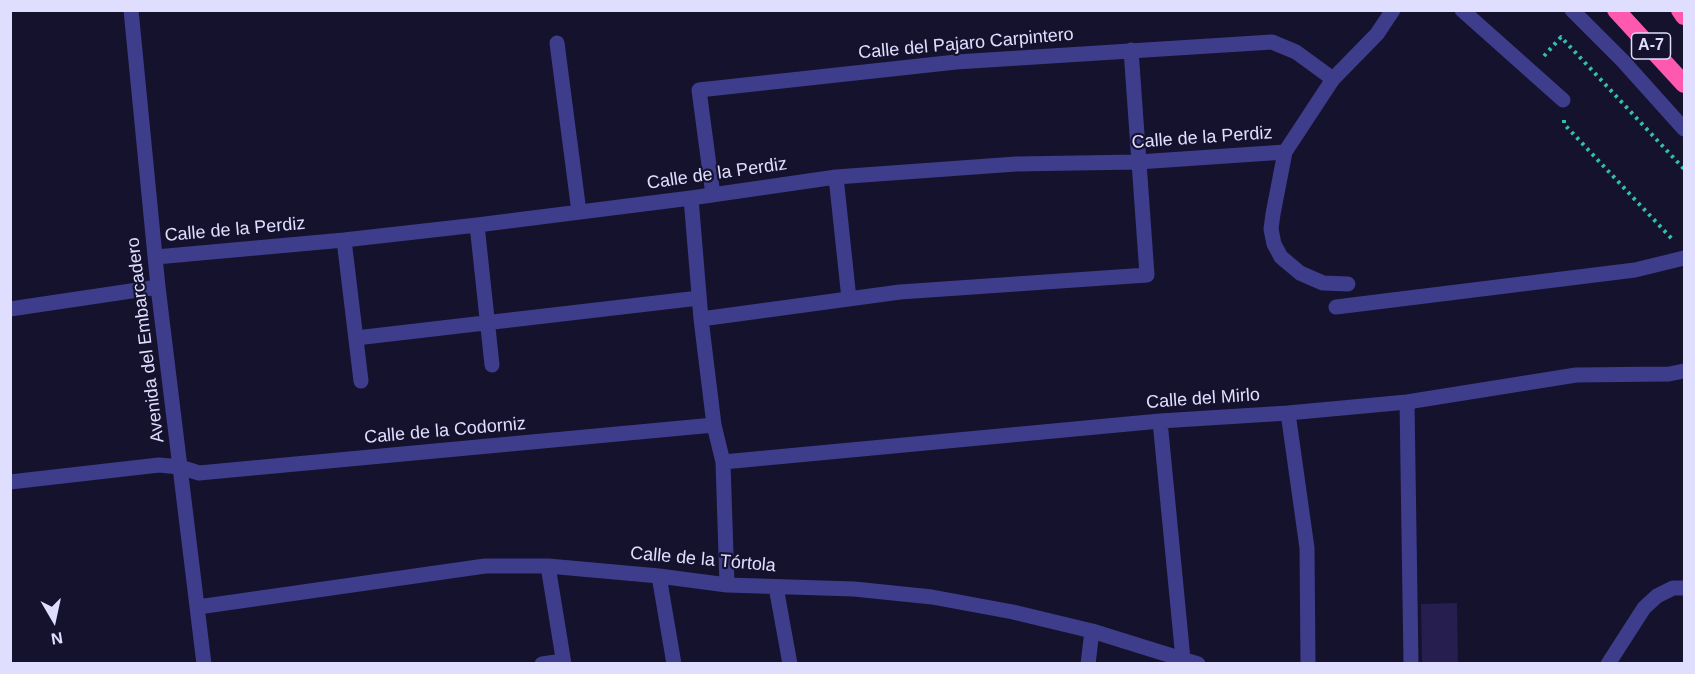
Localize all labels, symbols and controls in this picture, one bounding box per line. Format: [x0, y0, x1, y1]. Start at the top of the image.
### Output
street label: Calle del Pajaro Carpintero [857, 24, 1075, 64]
road number: A-7 [1632, 33, 1670, 59]
street label: Calle de la Perdiz [1131, 122, 1273, 154]
street label: Calle de la Perdiz [646, 153, 788, 195]
street label: Calle de la Perdiz [164, 213, 306, 247]
street label: Avenida del Embarcadero [123, 236, 169, 444]
street label: Calle del Mirlo [1145, 384, 1261, 414]
street label: Calle de la Codorniz [363, 413, 527, 449]
street label: Calle de la Tórtola [629, 543, 777, 577]
north arrow [24, 590, 84, 650]
text: N [50, 629, 64, 648]

